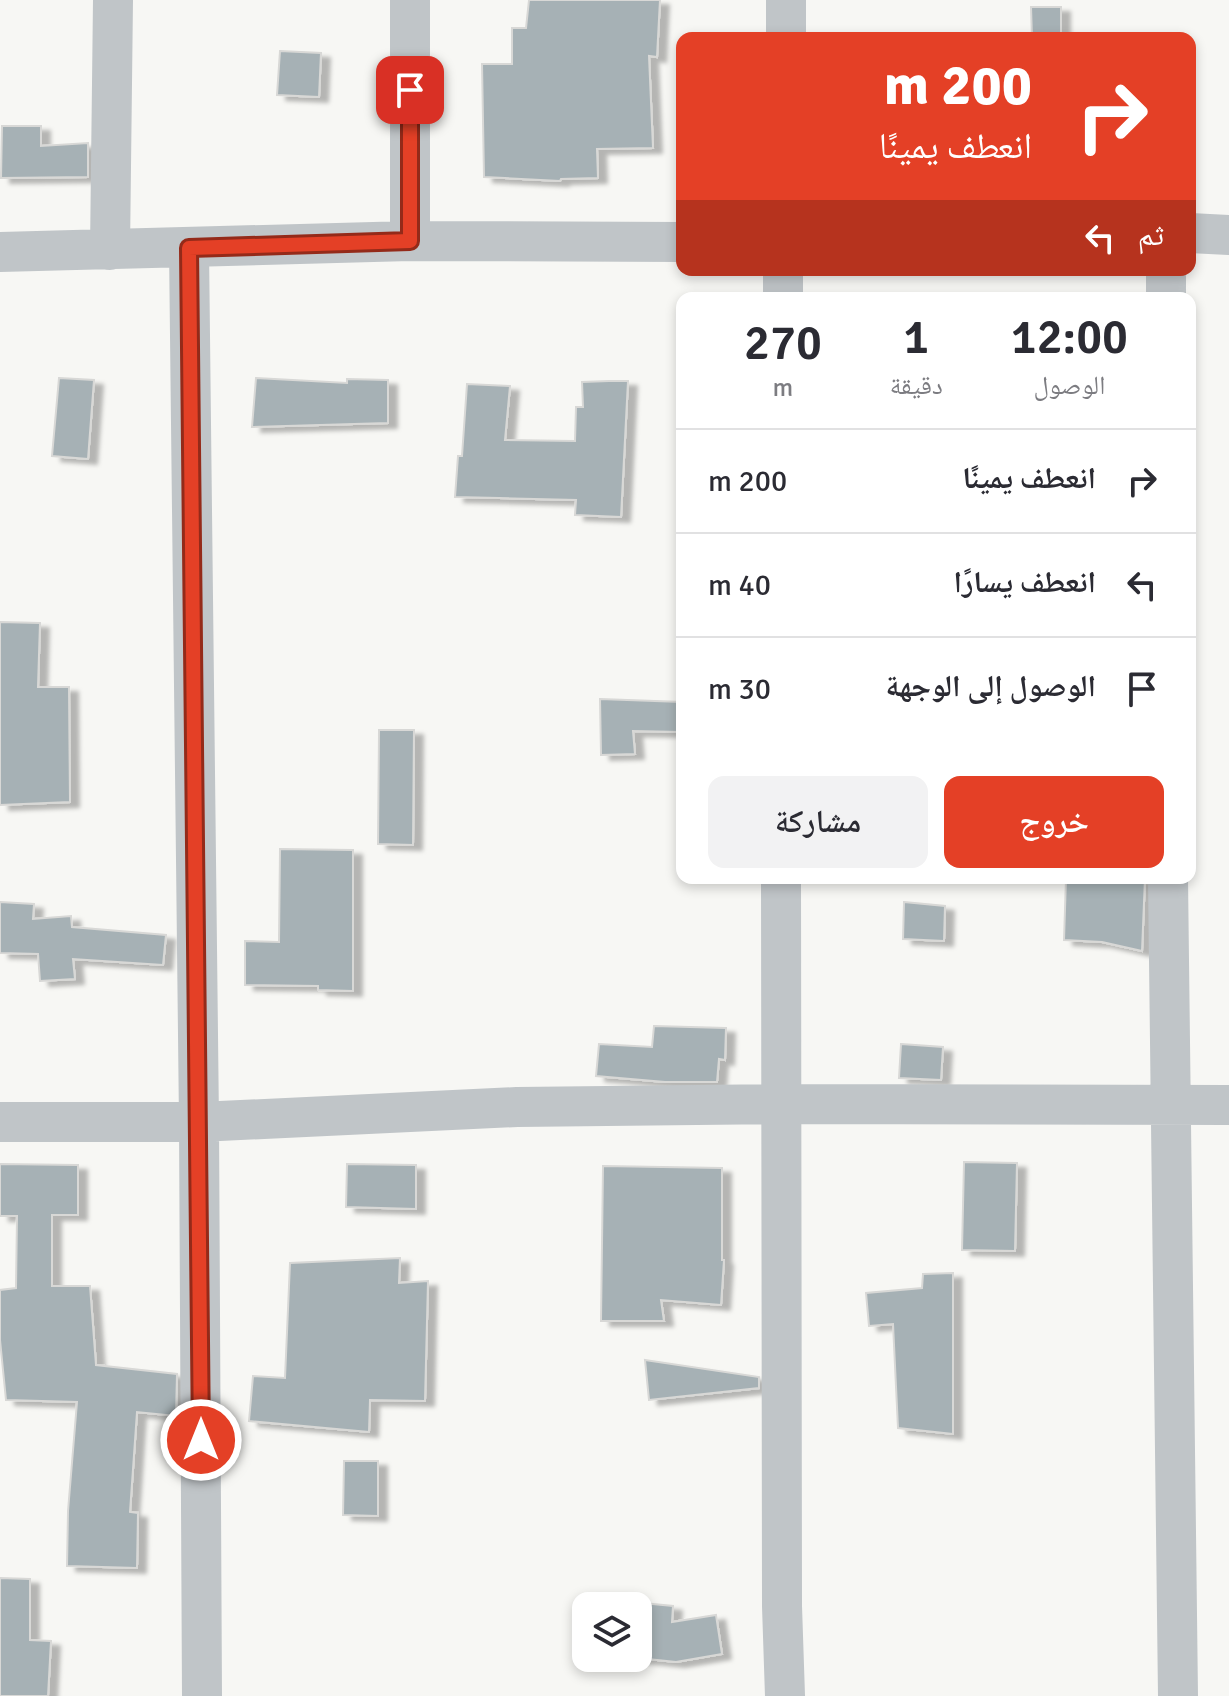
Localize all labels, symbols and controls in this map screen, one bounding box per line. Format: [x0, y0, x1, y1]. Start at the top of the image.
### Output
text: 200 m [884, 51, 1032, 120]
pin [376, 56, 444, 124]
icon: right [1060, 64, 1164, 168]
icon: arrive [388, 68, 432, 112]
text: انعطف يمينًا [879, 124, 1032, 169]
icon: left [1078, 216, 1122, 260]
text: ثم [1138, 217, 1164, 254]
text: 1 [903, 308, 929, 367]
text: 12:00 [1011, 308, 1128, 367]
text: 270 [744, 314, 822, 373]
text: دقيقة [890, 370, 943, 402]
text: الوصول [1033, 370, 1105, 402]
text: m [773, 372, 793, 404]
icon: right [1120, 459, 1164, 503]
text: انعطف يمينًا [962, 460, 1096, 497]
text: 200 m [708, 463, 787, 500]
icon: left [1120, 563, 1164, 607]
text: انعطف يسارًا [953, 564, 1096, 601]
text: 40 m [708, 567, 771, 604]
icon: arrive [1120, 667, 1164, 711]
text: الوصول إلى الوجهة [886, 668, 1096, 705]
text: 30 m [708, 671, 771, 708]
button: مشاركة [708, 776, 928, 868]
button: خروج [944, 776, 1164, 868]
position arrow [159, 1398, 243, 1482]
map controls [572, 1592, 652, 1672]
button: layers [572, 1592, 652, 1672]

